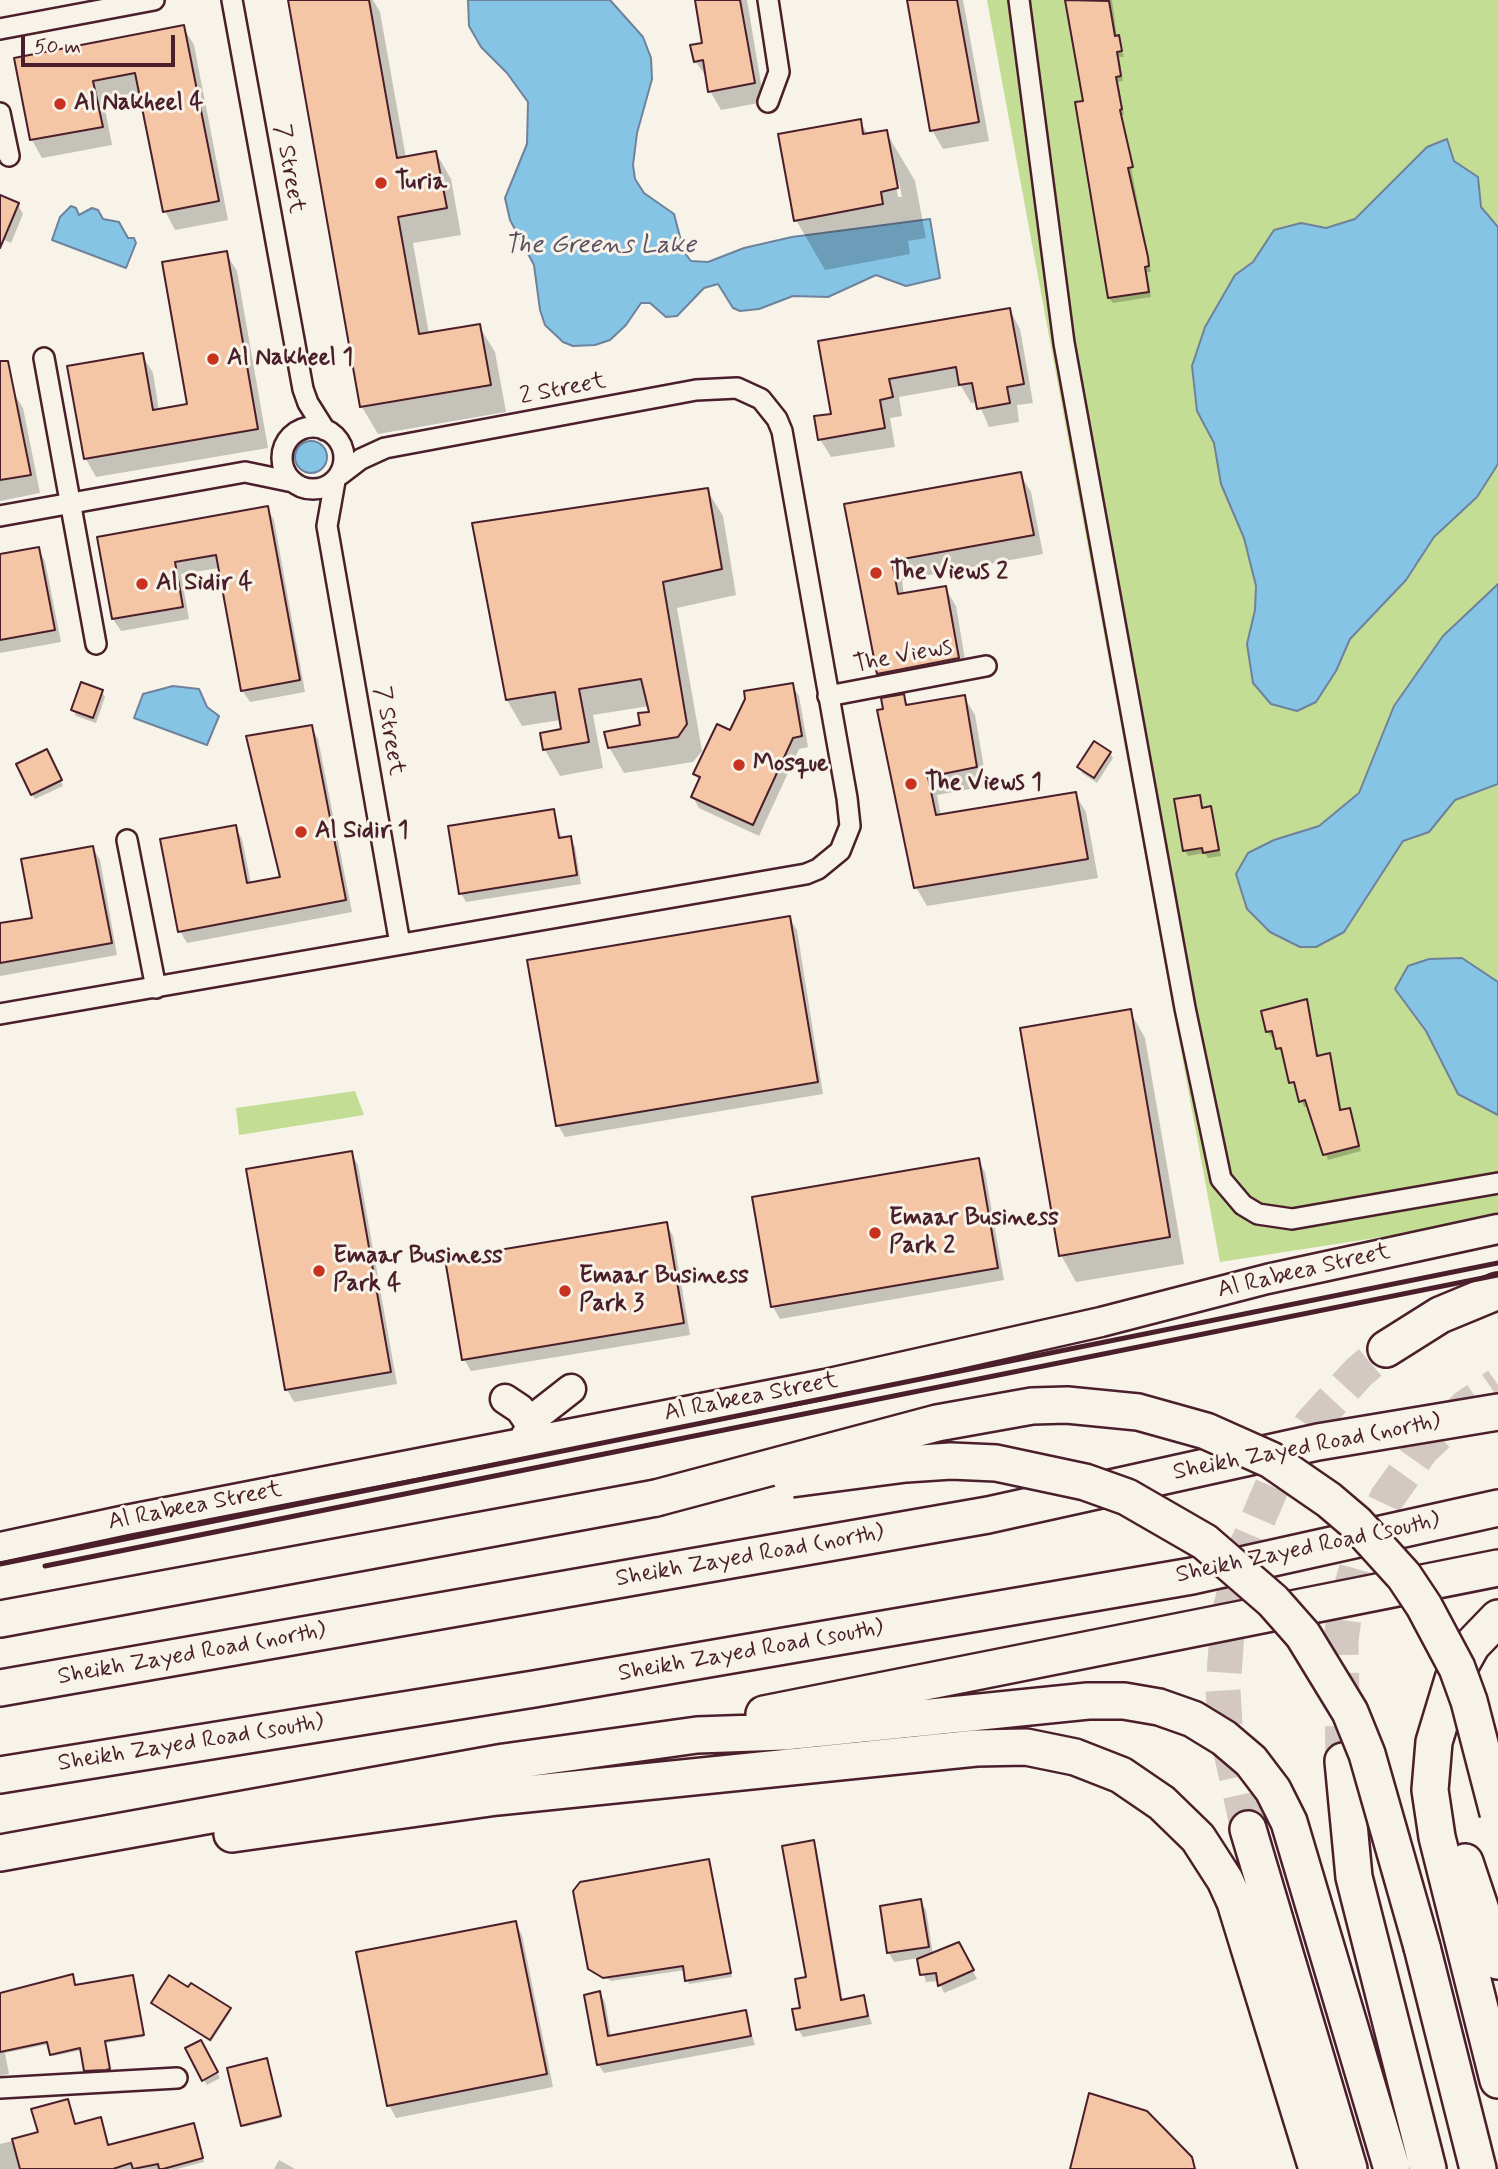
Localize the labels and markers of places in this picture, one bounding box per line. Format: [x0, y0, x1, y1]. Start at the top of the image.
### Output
place label: Al Nakheel 4 [74, 90, 203, 118]
marker: Al Nakheel 4 [52, 96, 68, 112]
place label: Turia [395, 169, 447, 197]
marker: Turia [373, 175, 389, 191]
place label: Al Nakheel 1 [227, 345, 353, 373]
marker: Al Nakheel 1 [205, 351, 221, 367]
place label: The Views 2 [890, 559, 1008, 587]
marker: The Views 2 [868, 565, 884, 581]
place label: Al Sidir 4 [156, 570, 253, 598]
marker: Al Sidir 4 [134, 576, 150, 592]
place label: Mosque [753, 751, 828, 779]
marker: Mosque [731, 757, 747, 773]
place label: The Views 1 [925, 770, 1042, 798]
marker: The Views 1 [903, 776, 919, 792]
place label: Al Sidir 1 [315, 818, 408, 846]
marker: Al Sidir 1 [293, 824, 309, 840]
place label: Emaar Business Park 2 [889, 1205, 1059, 1261]
marker: Emaar Business Park 2 [867, 1225, 883, 1241]
place label: Emaar Business Park 4 [333, 1243, 503, 1299]
marker: Emaar Business Park 4 [311, 1263, 327, 1279]
place label: Emaar Business Park 3 [579, 1263, 749, 1319]
marker: Emaar Business Park 3 [557, 1283, 573, 1299]

